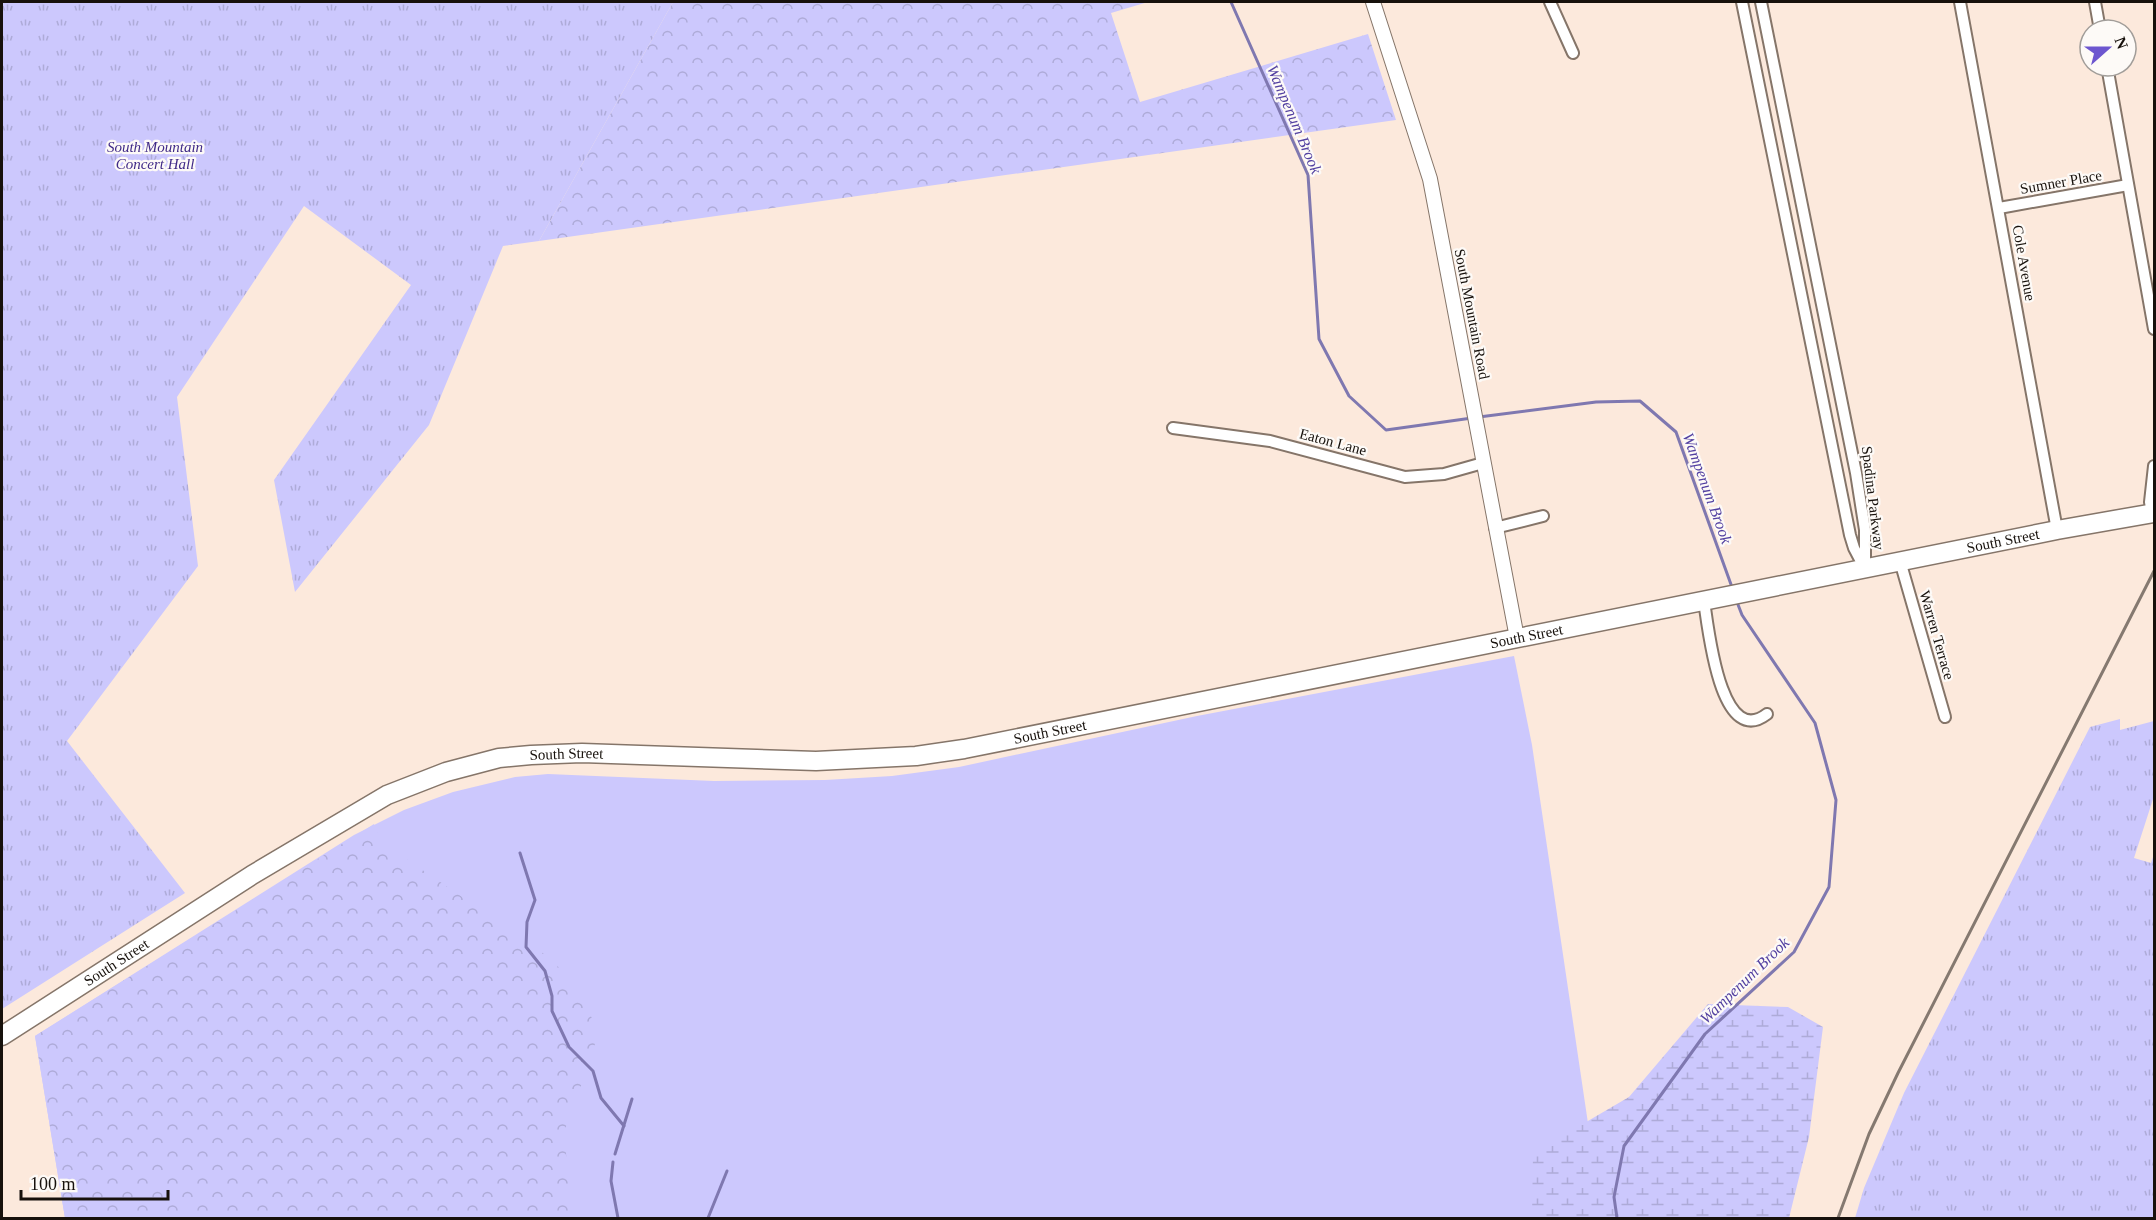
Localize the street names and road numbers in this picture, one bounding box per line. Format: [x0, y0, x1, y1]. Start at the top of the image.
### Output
street label: Sumner Place [2019, 167, 2104, 197]
street label: Cole Avenue [2009, 224, 2039, 303]
street label: South Mountain Road [1452, 247, 1493, 381]
street label: Eaton Lane [1298, 425, 1369, 459]
street label: Spadina Parkway [1859, 445, 1887, 551]
street label: South Street [1965, 526, 2042, 556]
street label: Warren Terrace [1917, 589, 1957, 682]
street label: South Street [1489, 621, 1565, 651]
street label: South Street [1012, 717, 1088, 747]
street label: South Street [529, 745, 604, 763]
street label: South Street [81, 935, 152, 989]

